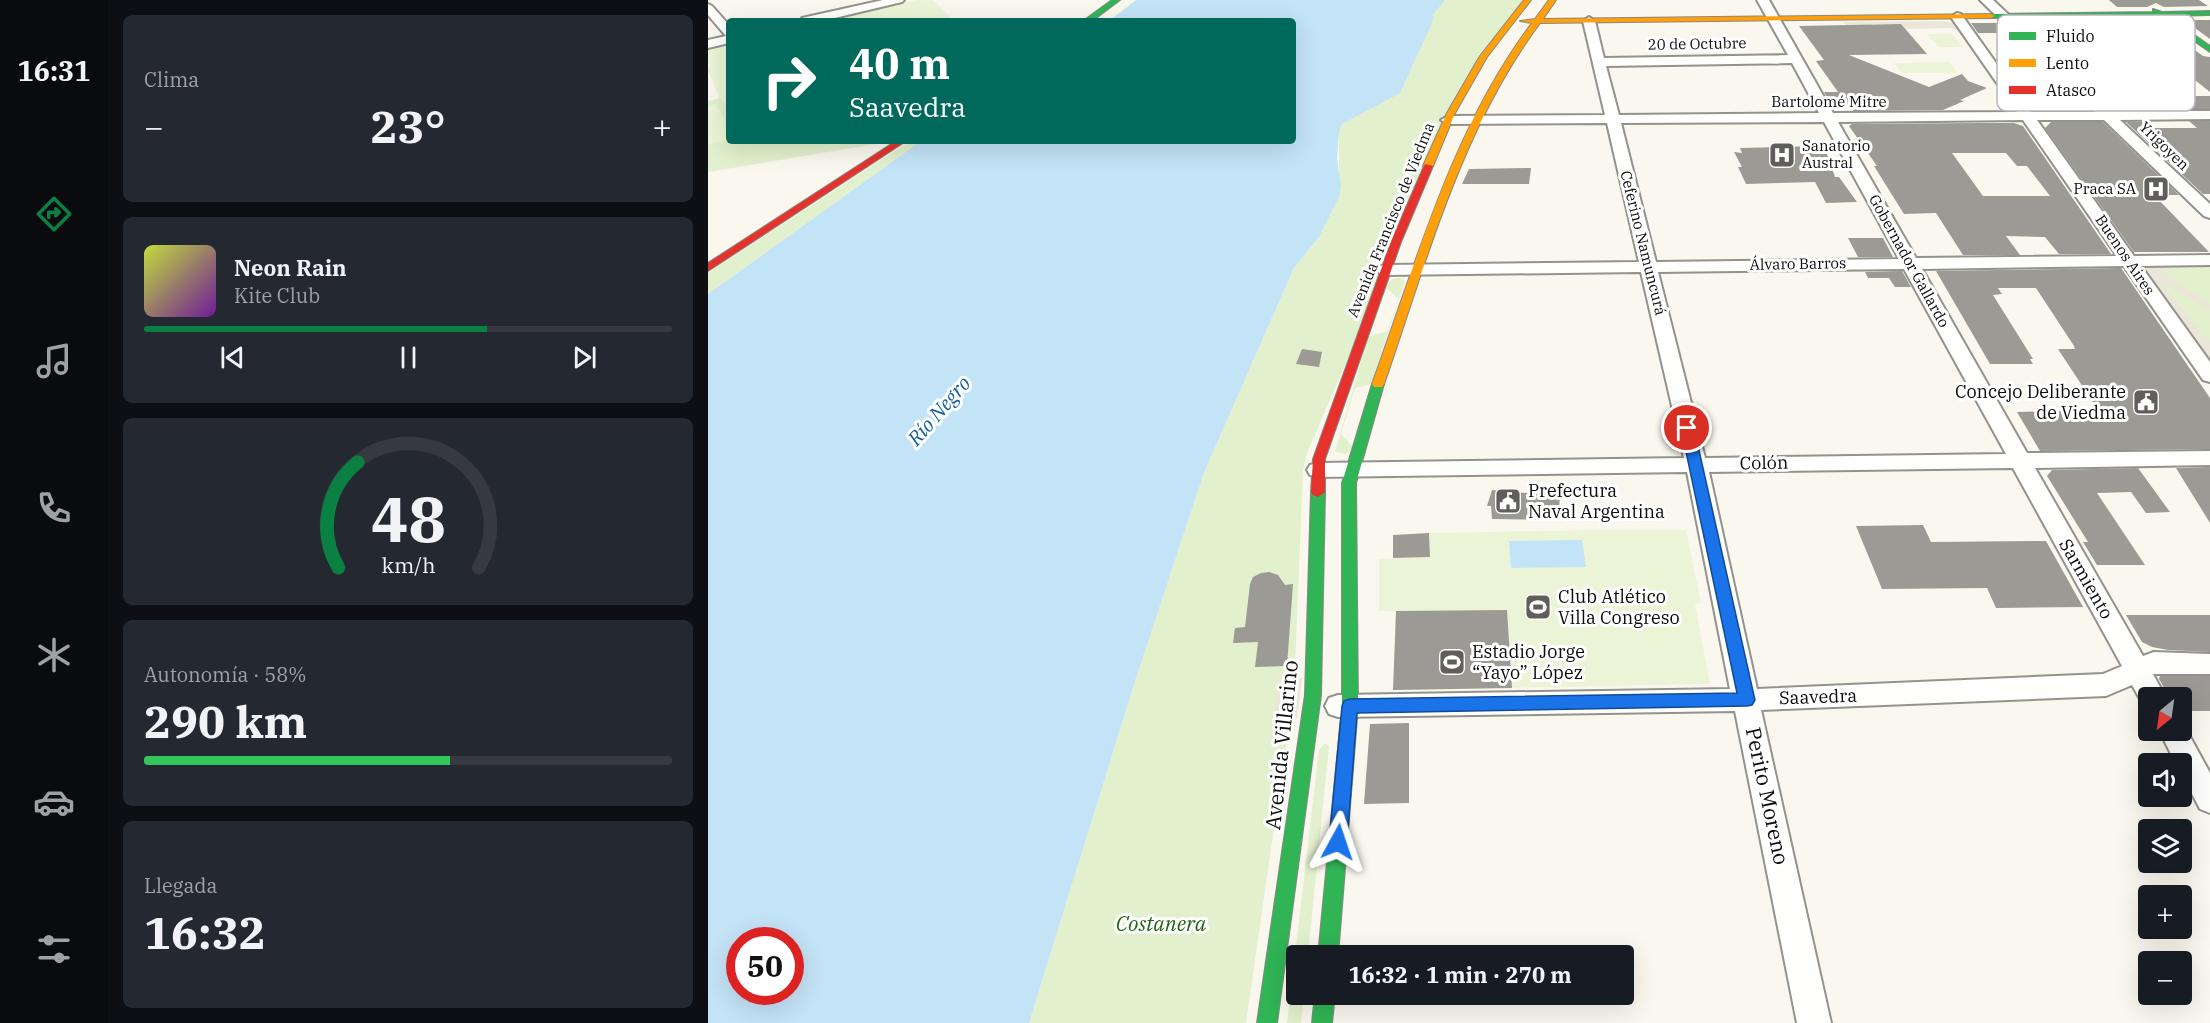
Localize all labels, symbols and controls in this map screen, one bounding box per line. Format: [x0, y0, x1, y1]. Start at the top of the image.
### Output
legend [1997, 15, 2195, 111]
text: Fluido [2046, 26, 2095, 46]
street label: 20 de Octubre [1647, 33, 1747, 54]
text: 40 m [849, 36, 950, 91]
icon: right [750, 42, 828, 120]
text: 16:31 [18, 53, 90, 88]
text: Lento [2046, 53, 2089, 73]
text: Clima [144, 66, 199, 93]
text: Atasco [2046, 80, 2096, 100]
text: Saavedra [849, 89, 966, 124]
street label: Bartolomé Mitre [1771, 92, 1887, 111]
text: 23° [370, 97, 446, 155]
text: − [144, 105, 164, 148]
text: + [652, 105, 672, 148]
street label: Yrigoyen [2135, 117, 2194, 174]
street label: Avenida Francisco de Viedma [1343, 120, 1438, 320]
place label: Sanatorio Austral [1802, 136, 1870, 172]
hospital icon: Sanatorio Austral [1767, 140, 1797, 170]
street label: Ceferino Namuncurá [1616, 169, 1671, 317]
hospital icon: Praca SA [2141, 174, 2171, 204]
place label: Praca SA [2074, 179, 2137, 198]
street label: Gobernador Gallardo [1865, 191, 1954, 331]
icon: directions [33, 193, 75, 235]
street label: Buenos Aires [2092, 211, 2159, 299]
text: Neon Rain [234, 253, 347, 282]
street label: Álvaro Barros [1750, 253, 1846, 274]
text: Kite Club [234, 282, 320, 309]
icon: music [33, 340, 75, 382]
icon: previous [216, 341, 249, 374]
icon: pause [392, 341, 425, 374]
icon: next [568, 341, 601, 374]
water label: Río Negro [900, 370, 976, 452]
place label: Concejo Deliberante de Viedma [1955, 380, 2126, 424]
public building icon: Concejo Deliberante de Viedma [2131, 387, 2161, 417]
pin [1661, 402, 1712, 453]
icon: arrive [1670, 411, 1703, 444]
street label: Colón [1739, 451, 1789, 474]
text: 48 [371, 479, 445, 560]
place label: Prefectura Naval Argentina [1528, 479, 1665, 523]
public building icon: Prefectura Naval Argentina [1493, 486, 1523, 516]
icon: phone [33, 487, 75, 529]
street label: Sarmiento [2054, 535, 2119, 623]
text: km/h [381, 552, 435, 580]
place label: Club Atlético Villa Congreso [1558, 585, 1680, 629]
sports icon: Club Atlético Villa Congreso [1523, 592, 1553, 622]
icon: climate [33, 634, 75, 676]
place label: Estadio Jorge “Yayo” López [1472, 640, 1585, 684]
sports icon: Estadio Jorge “Yayo” López [1437, 647, 1467, 677]
street label: Avenida Villarino [1258, 659, 1304, 831]
text: Autonomía · 58% [144, 661, 306, 688]
street label: Saavedra [1779, 684, 1858, 709]
north arrow [2138, 687, 2192, 741]
map controls [2138, 687, 2192, 1005]
text: 290 km [144, 692, 307, 750]
street label: Perito Moreno [1740, 724, 1796, 867]
button: sound [2138, 753, 2192, 807]
icon: car [33, 781, 75, 823]
position arrow [1306, 810, 1370, 874]
button: layers [2138, 819, 2192, 873]
text: Llegada [144, 872, 217, 899]
button: + [2138, 885, 2192, 939]
text: 16:32 [144, 903, 266, 961]
park label: Costanera [1116, 909, 1207, 937]
speed limit sign: 50 [726, 927, 804, 1005]
icon: filters [33, 928, 75, 970]
button: − [2138, 951, 2192, 1005]
text: 16:32 · 1 min · 270 m [1348, 960, 1572, 989]

